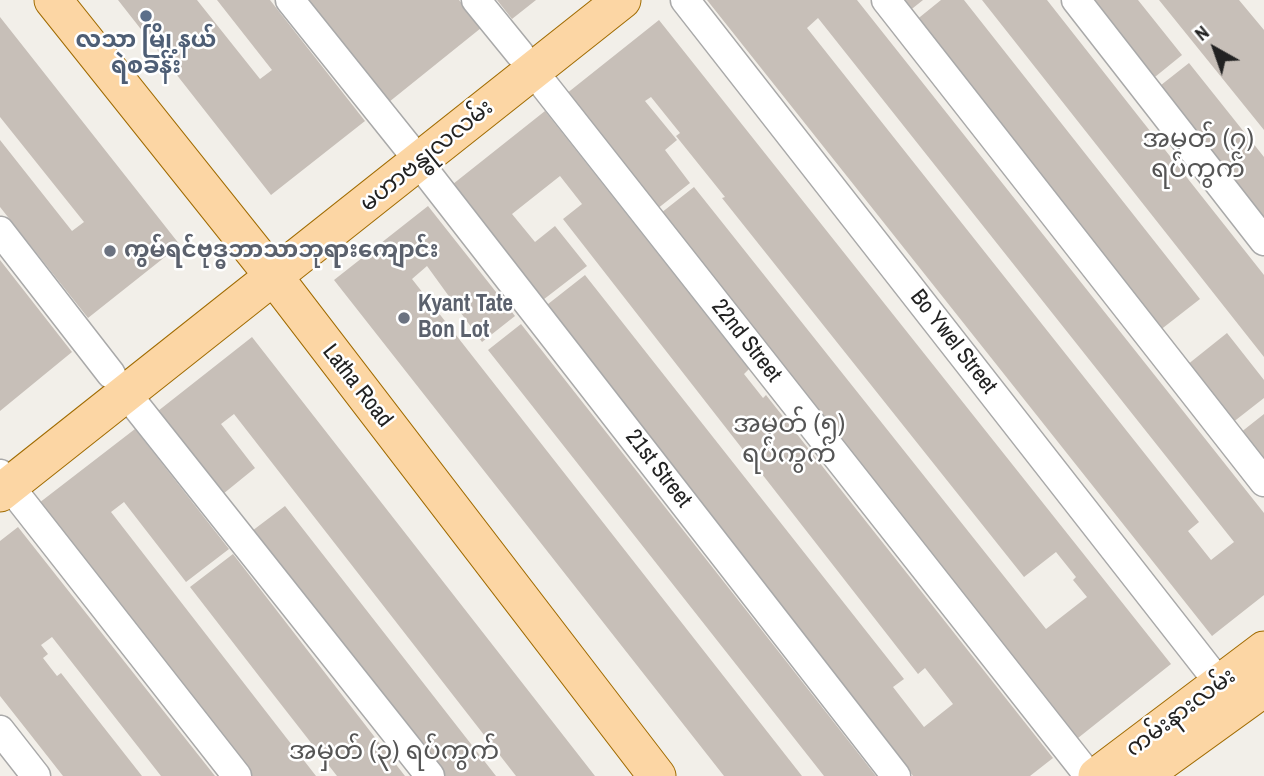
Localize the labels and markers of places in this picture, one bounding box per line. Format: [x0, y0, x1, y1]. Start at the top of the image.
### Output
marker: လသာ မြို့နယ် ရဲစခန်း [138, 8, 154, 24]
place label: လသာ မြို့နယ် ရဲစခန်း [76, 27, 216, 81]
place label: ကွမ်ရင်ဗုဒ္ဓဘာသာဘုရားကျောင်း [124, 237, 439, 265]
marker: ကွမ်ရင်ဗုဒ္ဓဘာသာဘုရားကျောင်း [102, 243, 118, 259]
place label: Kyant Tate Bon Lot [418, 291, 513, 345]
marker: Kyant Tate Bon Lot [396, 310, 412, 326]

